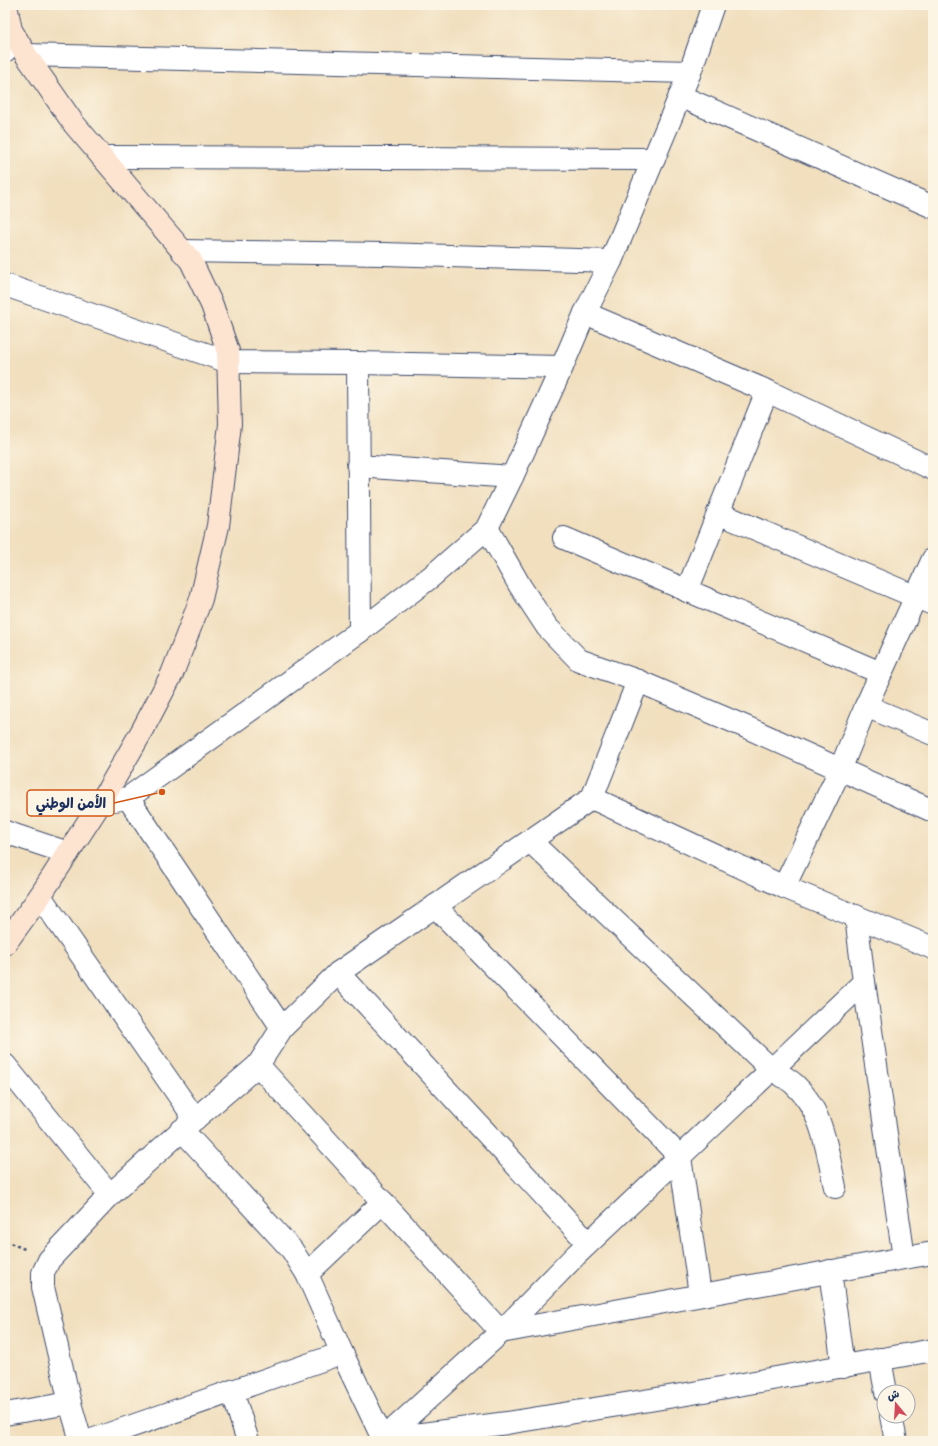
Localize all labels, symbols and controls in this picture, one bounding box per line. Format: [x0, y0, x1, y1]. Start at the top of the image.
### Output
callout: الأمن الوطني [27, 790, 114, 816]
text: الأمن الوطني [36, 791, 107, 816]
north arrow [876, 1384, 916, 1424]
text: ش [884, 1384, 902, 1406]

